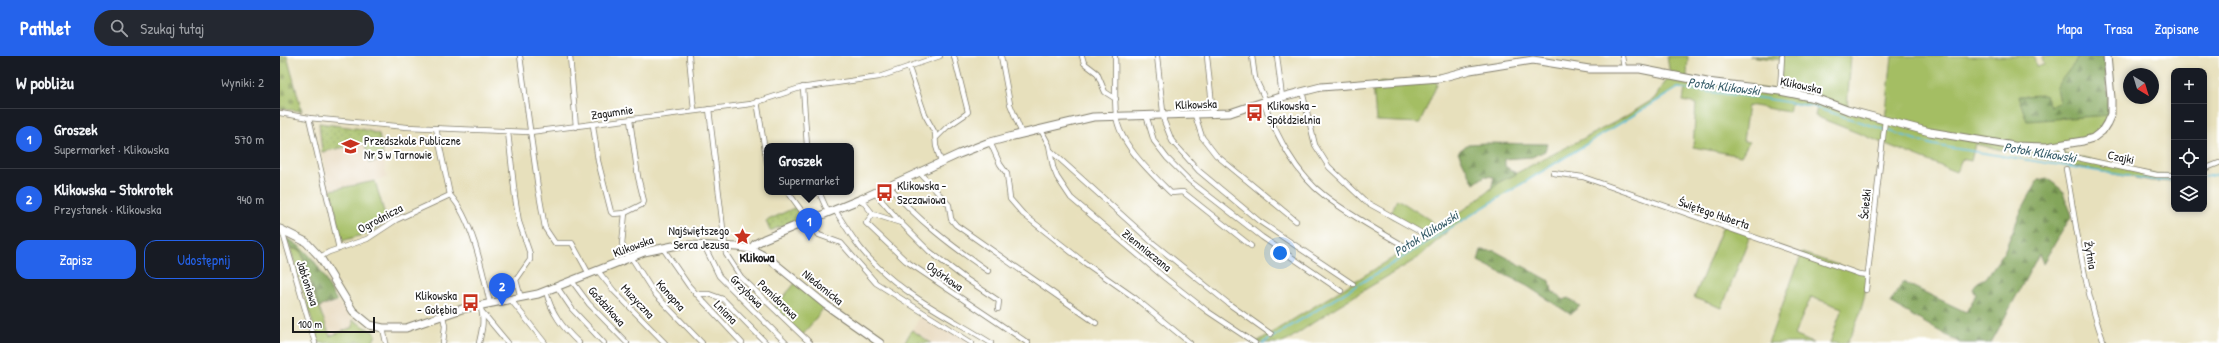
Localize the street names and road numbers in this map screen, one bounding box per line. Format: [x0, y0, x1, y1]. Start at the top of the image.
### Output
street label: Klikowska [1779, 72, 1824, 98]
street label: Klikowska [1175, 95, 1217, 113]
street label: Zagumnie [590, 101, 634, 123]
street label: Czajki [2106, 146, 2136, 168]
street label: Ścieżki [1855, 188, 1875, 220]
street label: Świętego Huberta [1676, 193, 1752, 233]
street label: Ogrodnicza [354, 199, 406, 237]
street label: Ziemniaczana [1119, 225, 1176, 275]
street label: Klikowska [610, 231, 656, 261]
street label: Żytnia [2080, 240, 2102, 270]
street label: Ogórkowa [923, 257, 967, 295]
street label: Jabłoniowa [293, 258, 323, 308]
street label: Niedomicka [799, 265, 847, 309]
street label: Grzybowa [727, 271, 768, 312]
street label: Pomidorowa [754, 275, 802, 323]
street label: Konopna [652, 276, 690, 315]
street label: Muzyczna [617, 280, 659, 322]
street label: Goździkowa [585, 282, 630, 330]
street label: Lniana [710, 296, 742, 328]

